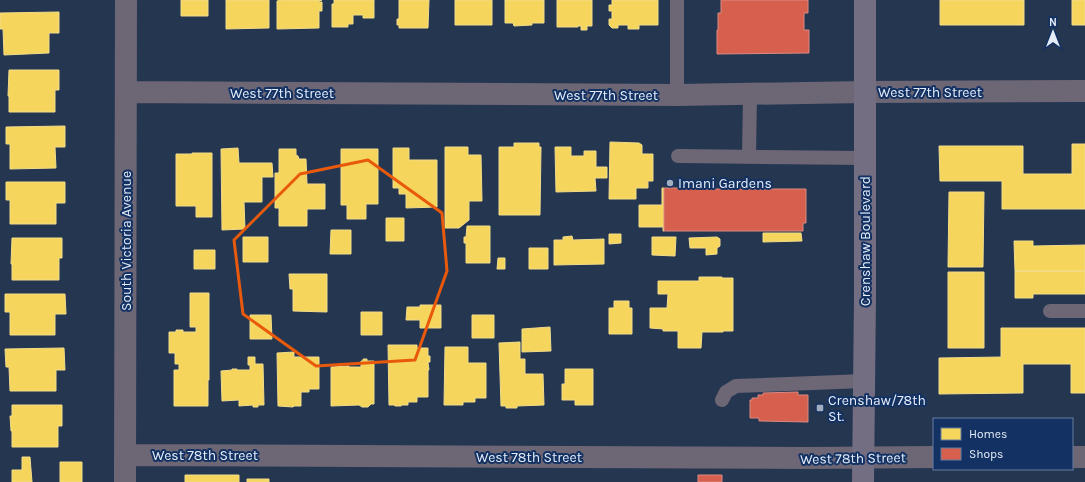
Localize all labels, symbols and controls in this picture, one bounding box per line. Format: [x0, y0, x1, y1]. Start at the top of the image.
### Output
north arrow [1033, 12, 1073, 52]
text: N [1049, 16, 1057, 29]
street label: West 77th Street [878, 84, 982, 101]
street label: West 77th Street [230, 85, 334, 102]
street label: West 77th Street [554, 87, 658, 104]
street label: South Victoria Avenue [118, 171, 135, 311]
place label: Imani Gardens [678, 175, 772, 192]
street label: Crenshaw Boulevard [857, 176, 874, 306]
marker: Imani Gardens [665, 178, 675, 188]
place label: Crenshaw/78th St. [828, 392, 926, 425]
marker: Crenshaw/78th St. [815, 403, 825, 413]
legend [933, 418, 1073, 470]
text: Homes [969, 427, 1007, 441]
street label: West 78th Street [152, 447, 258, 464]
text: Shops [969, 447, 1003, 461]
street label: West 78th Street [476, 449, 582, 466]
street label: West 78th Street [800, 449, 906, 468]

